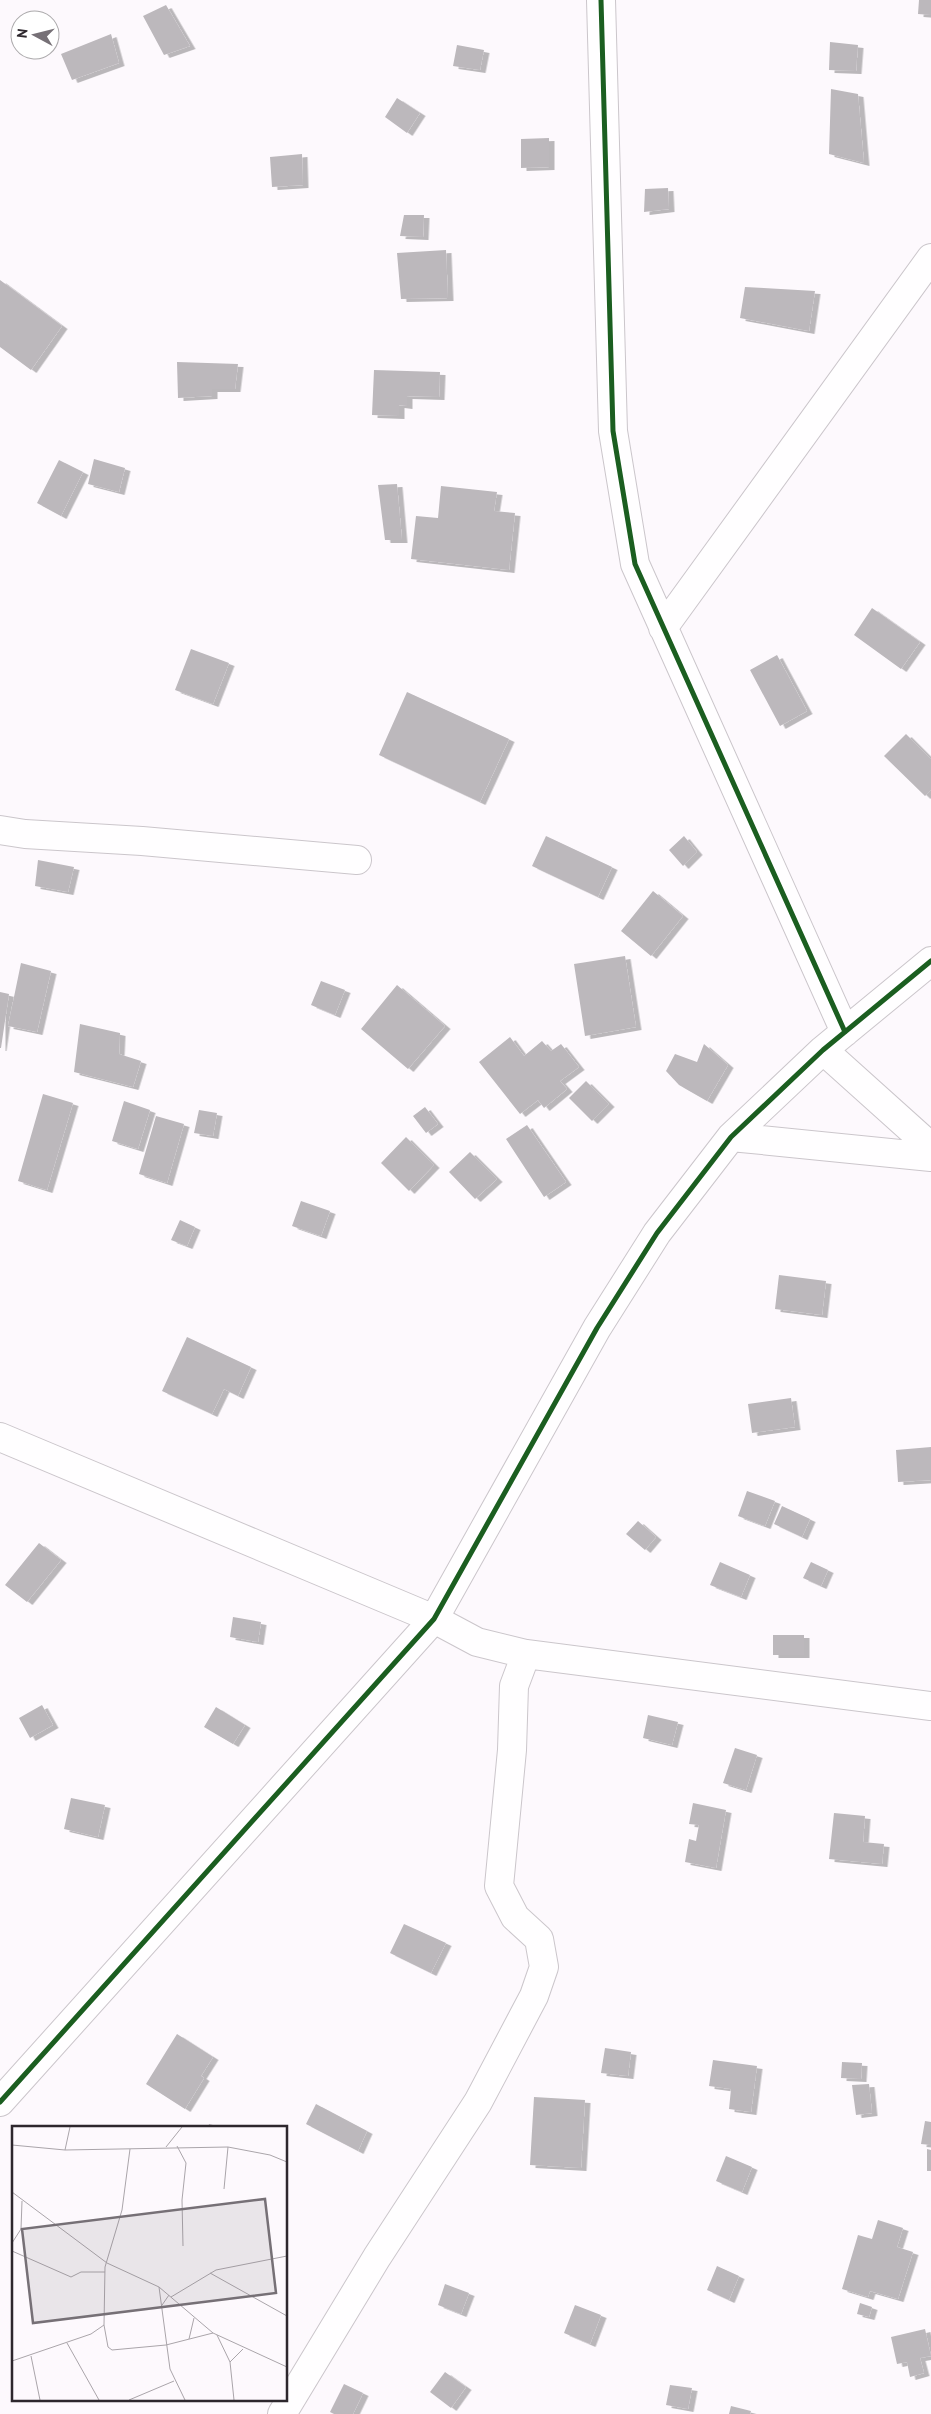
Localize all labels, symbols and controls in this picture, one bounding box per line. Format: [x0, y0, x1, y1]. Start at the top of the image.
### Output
north arrow [10, 10, 60, 60]
text: N [13, 28, 32, 39]
inset map [12, 2126, 288, 2402]

